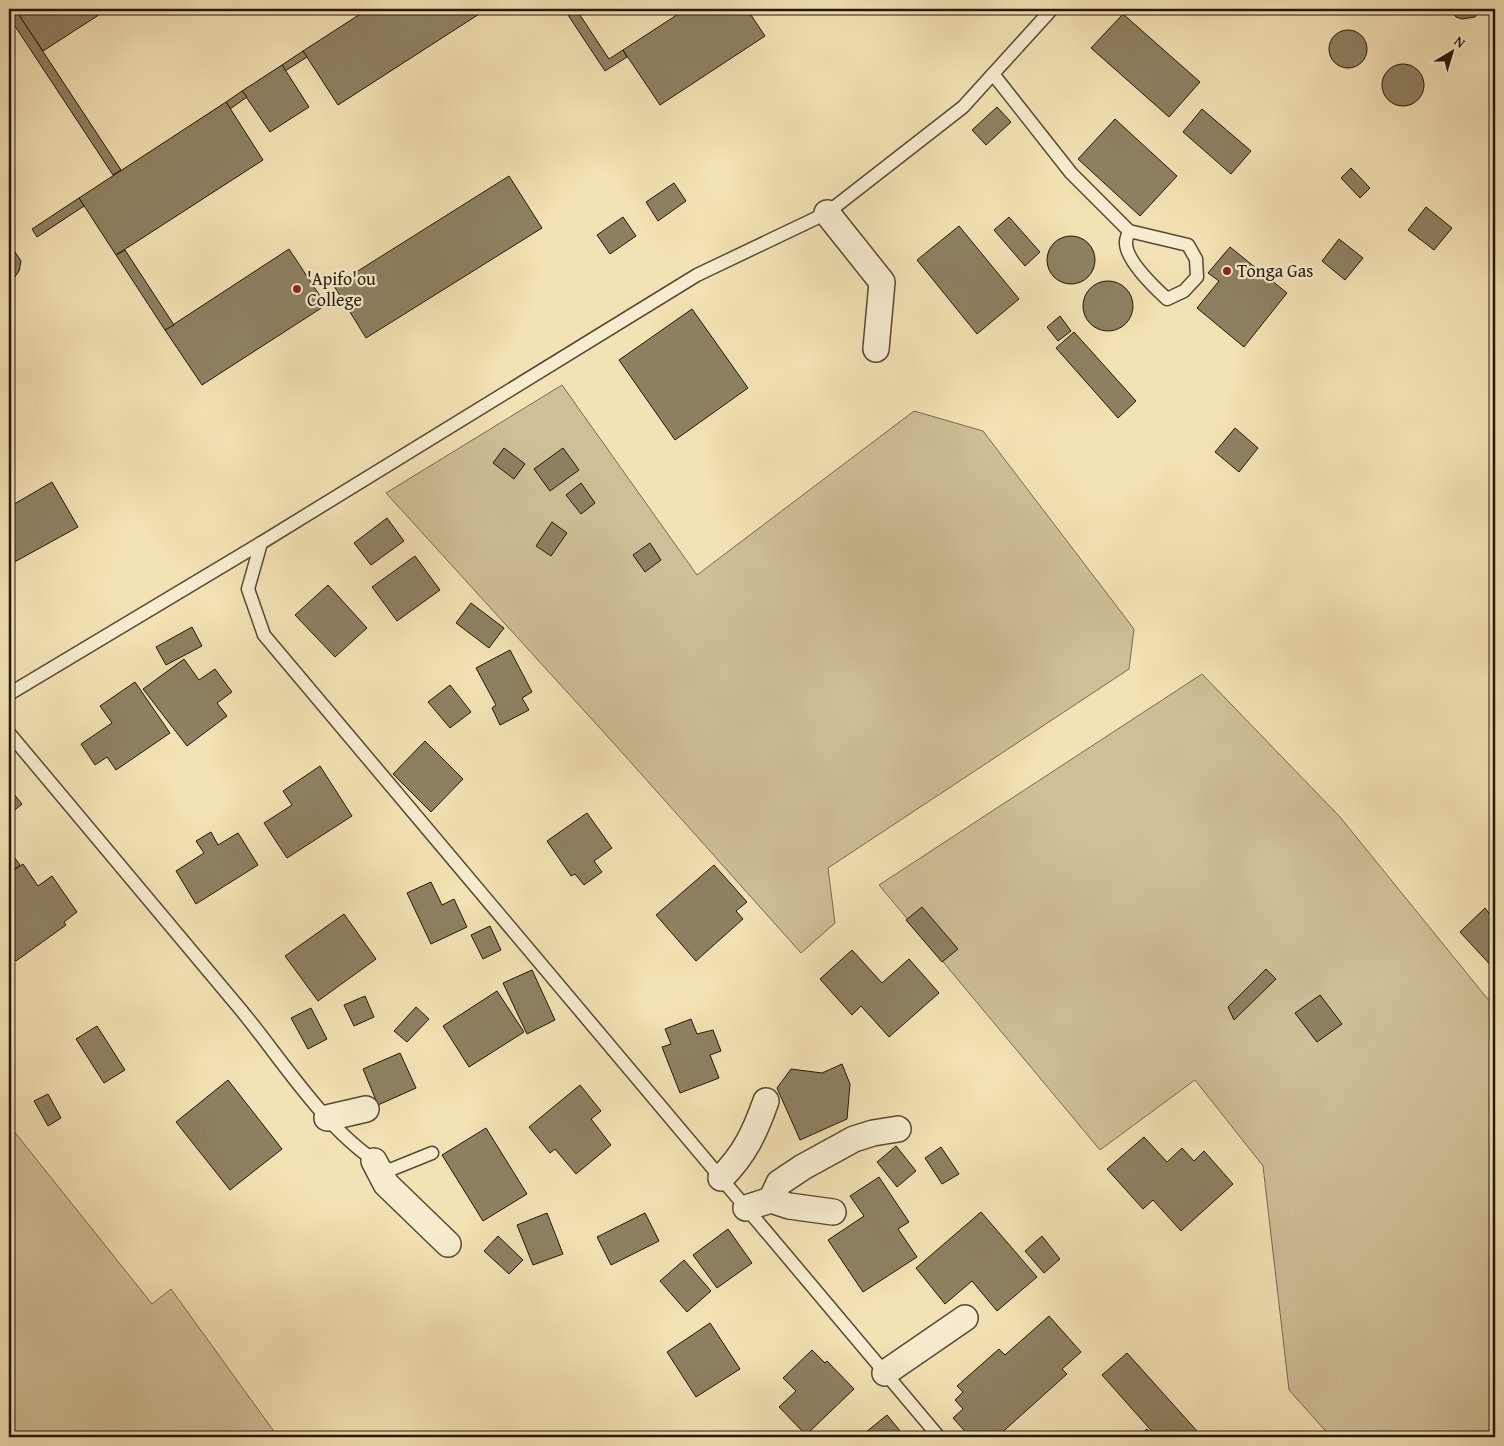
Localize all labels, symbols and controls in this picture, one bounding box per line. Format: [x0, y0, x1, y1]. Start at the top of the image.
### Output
north arrow [1426, 28, 1476, 78]
text: N [1450, 31, 1470, 53]
place label: Tonga Gas [1237, 257, 1313, 284]
place label: 'Apifo'ou College [307, 265, 376, 313]
marker: Tonga Gas [1221, 265, 1233, 277]
marker: 'Apifo'ou College [291, 283, 303, 295]

